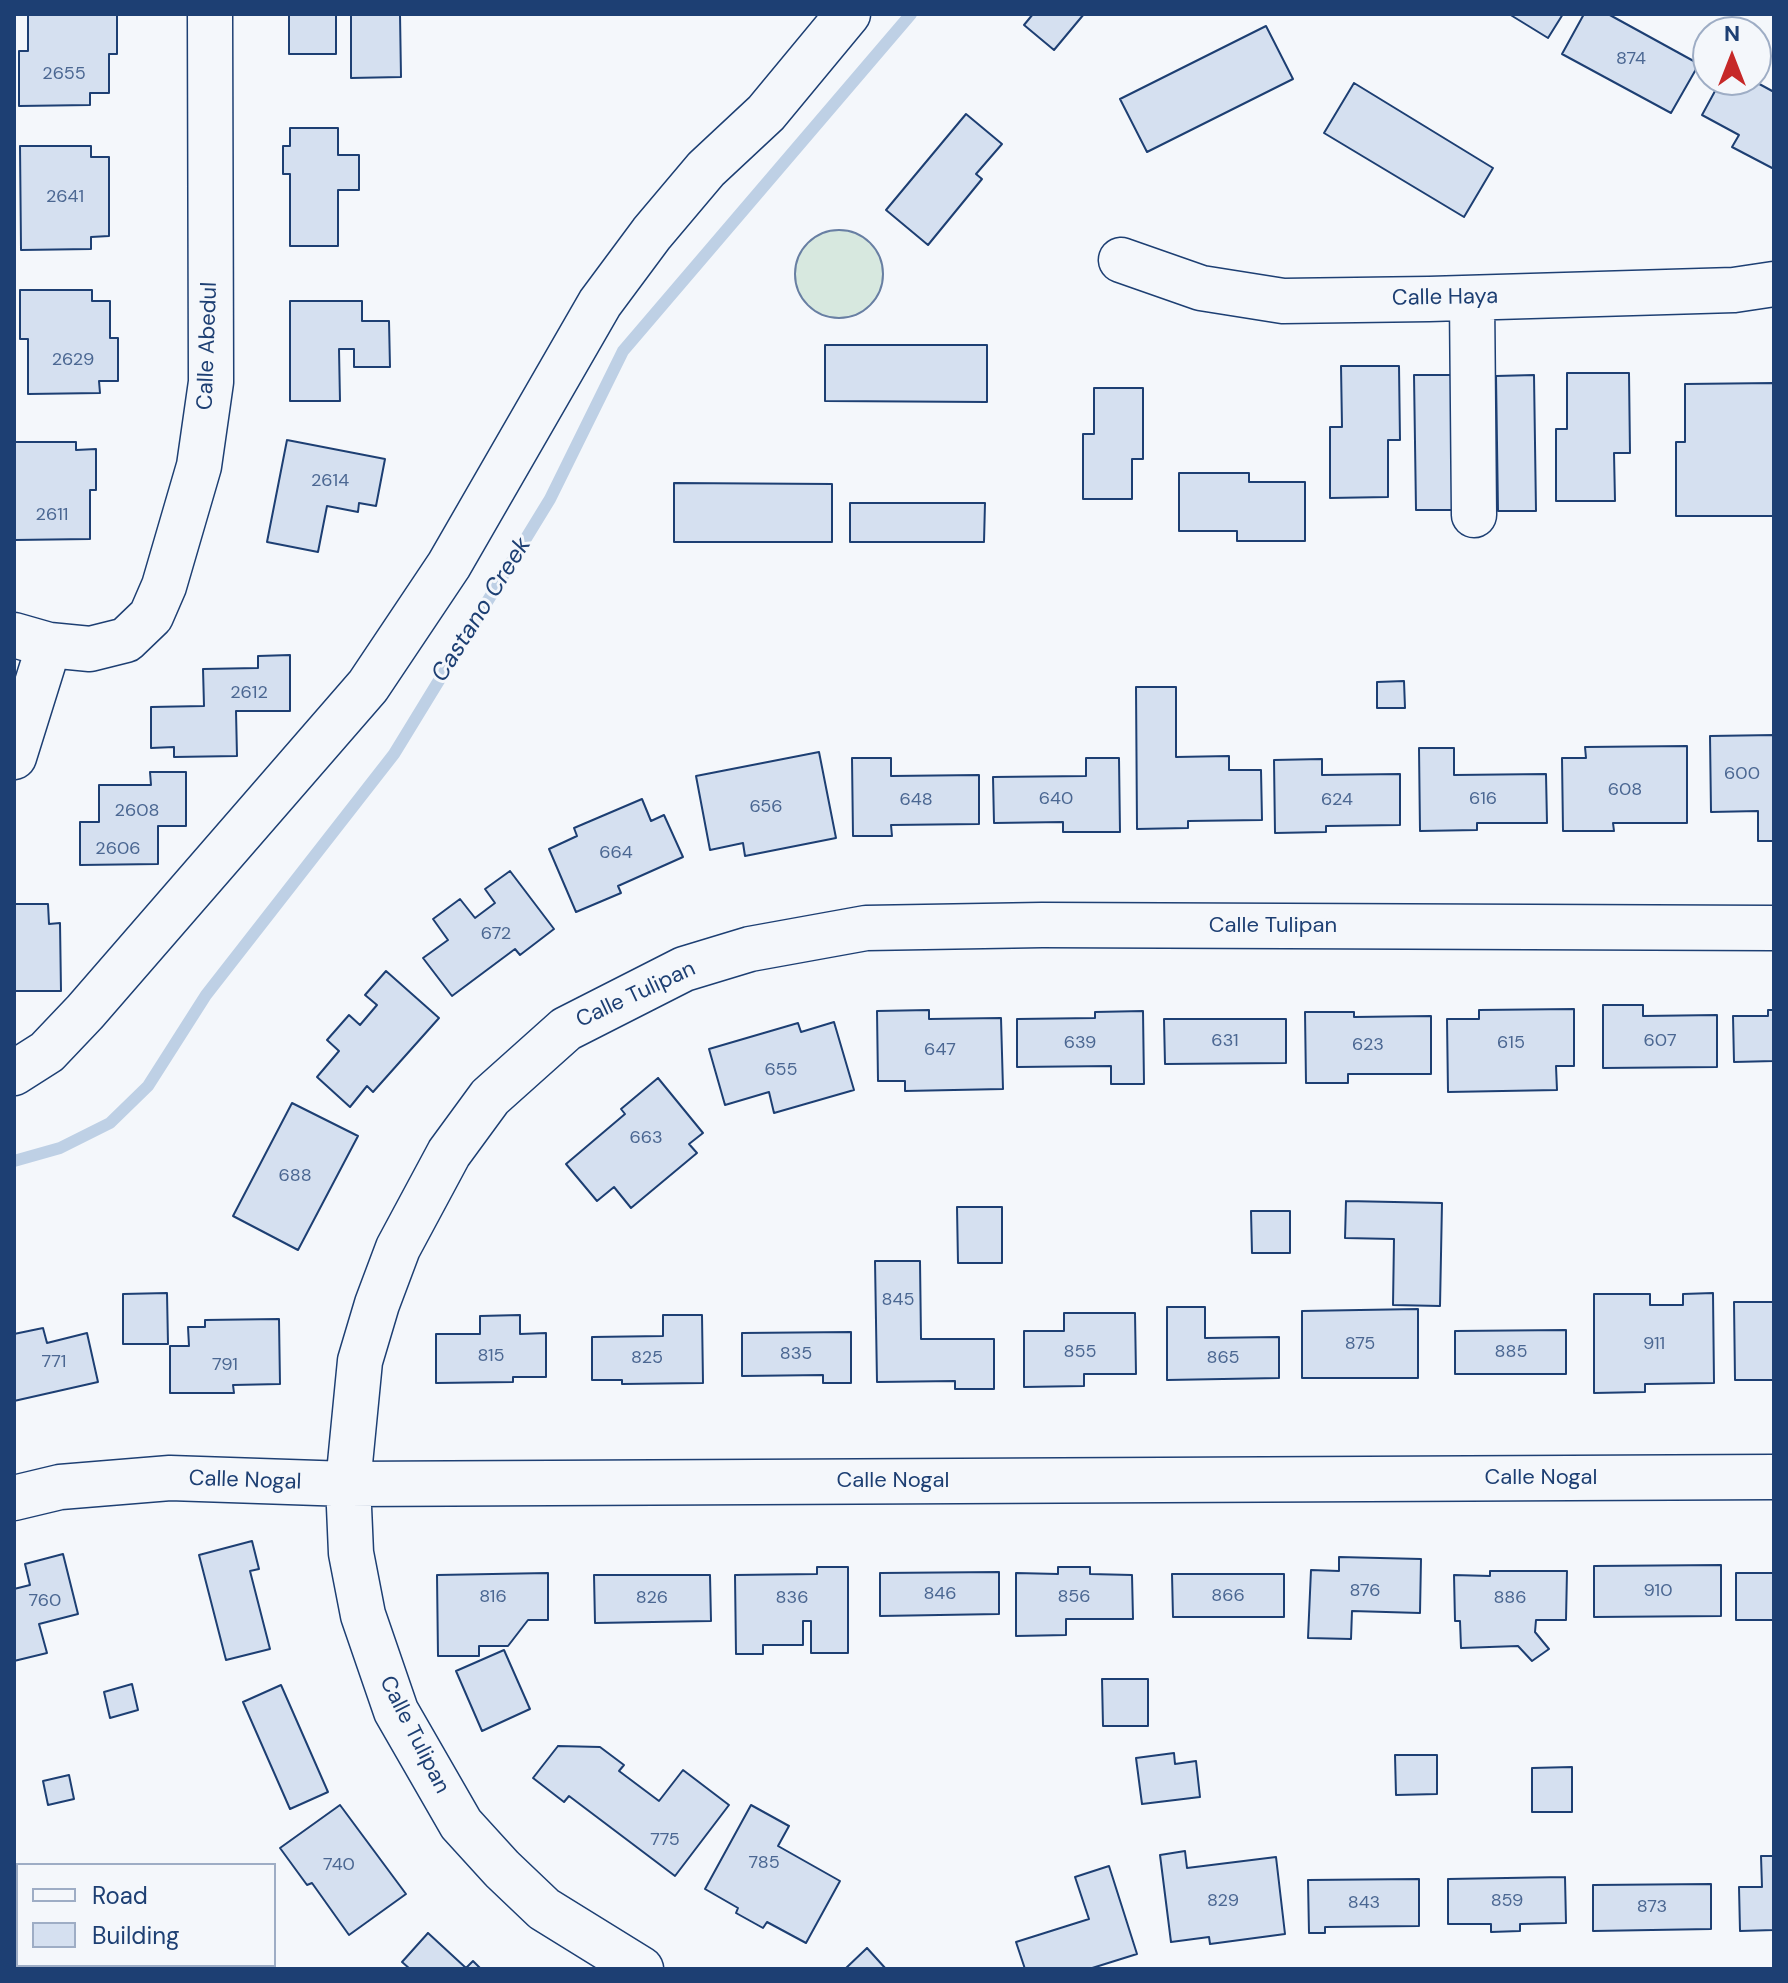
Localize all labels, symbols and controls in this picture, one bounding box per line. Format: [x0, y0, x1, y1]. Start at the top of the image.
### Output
north arrow [1692, 16, 1772, 96]
text: N [1724, 19, 1740, 48]
house number: 874 [1616, 48, 1646, 70]
house number: 2655 [42, 63, 86, 85]
house number: 2641 [46, 186, 84, 208]
street label: Calle Abedul [193, 282, 223, 410]
street label: Calle Haya [1392, 284, 1498, 312]
house number: 2629 [52, 349, 94, 371]
house number: 2614 [311, 470, 349, 492]
house number: 2611 [36, 504, 68, 526]
water label: Castano Creek [426, 532, 538, 688]
house number: 2612 [230, 682, 268, 704]
house number: 600 [1724, 763, 1760, 785]
house number: 608 [1608, 779, 1642, 801]
house number: 640 [1039, 788, 1073, 810]
house number: 616 [1469, 788, 1497, 810]
house number: 648 [899, 789, 933, 811]
house number: 624 [1321, 789, 1353, 811]
house number: 656 [749, 796, 783, 818]
house number: 2608 [115, 800, 159, 822]
house number: 2606 [95, 838, 141, 860]
house number: 664 [599, 842, 633, 864]
street label: Calle Tulipan [1209, 913, 1337, 939]
house number: 672 [481, 923, 511, 945]
street label: Calle Tulipan [572, 956, 700, 1034]
house number: 631 [1211, 1030, 1239, 1052]
house number: 607 [1644, 1030, 1676, 1052]
house number: 639 [1064, 1032, 1096, 1054]
house number: 615 [1497, 1032, 1525, 1054]
house number: 623 [1352, 1034, 1384, 1056]
house number: 647 [924, 1039, 956, 1061]
house number: 655 [765, 1059, 797, 1081]
house number: 663 [629, 1127, 663, 1149]
house number: 688 [278, 1165, 312, 1187]
house number: 845 [882, 1289, 914, 1311]
house number: 875 [1345, 1333, 1375, 1355]
house number: 911 [1643, 1333, 1665, 1355]
house number: 855 [1064, 1341, 1096, 1363]
house number: 885 [1495, 1341, 1527, 1363]
house number: 835 [780, 1343, 812, 1365]
house number: 815 [477, 1345, 505, 1367]
house number: 825 [631, 1347, 663, 1369]
house number: 865 [1207, 1347, 1239, 1369]
house number: 771 [42, 1351, 66, 1373]
house number: 791 [212, 1354, 238, 1376]
street label: Calle Nogal [1485, 1465, 1597, 1491]
street label: Calle Nogal [188, 1466, 302, 1496]
street label: Calle Nogal [837, 1468, 949, 1494]
house number: 876 [1350, 1580, 1380, 1602]
house number: 910 [1644, 1580, 1672, 1602]
house number: 846 [923, 1583, 957, 1605]
house number: 866 [1211, 1585, 1245, 1607]
house number: 816 [479, 1586, 507, 1608]
house number: 856 [1057, 1586, 1091, 1608]
house number: 826 [636, 1587, 668, 1609]
house number: 836 [776, 1587, 808, 1609]
house number: 886 [1493, 1587, 1527, 1609]
house number: 760 [29, 1590, 61, 1612]
street label: Calle Tulipan [373, 1672, 455, 1798]
house number: 775 [650, 1829, 680, 1851]
house number: 785 [748, 1852, 780, 1874]
house number: 740 [323, 1854, 355, 1876]
legend [16, 1863, 276, 1967]
text: Road [92, 1880, 148, 1911]
house number: 829 [1207, 1890, 1239, 1912]
house number: 859 [1491, 1890, 1523, 1912]
house number: 843 [1348, 1892, 1380, 1914]
house number: 873 [1637, 1896, 1667, 1918]
text: Building [92, 1920, 179, 1951]

